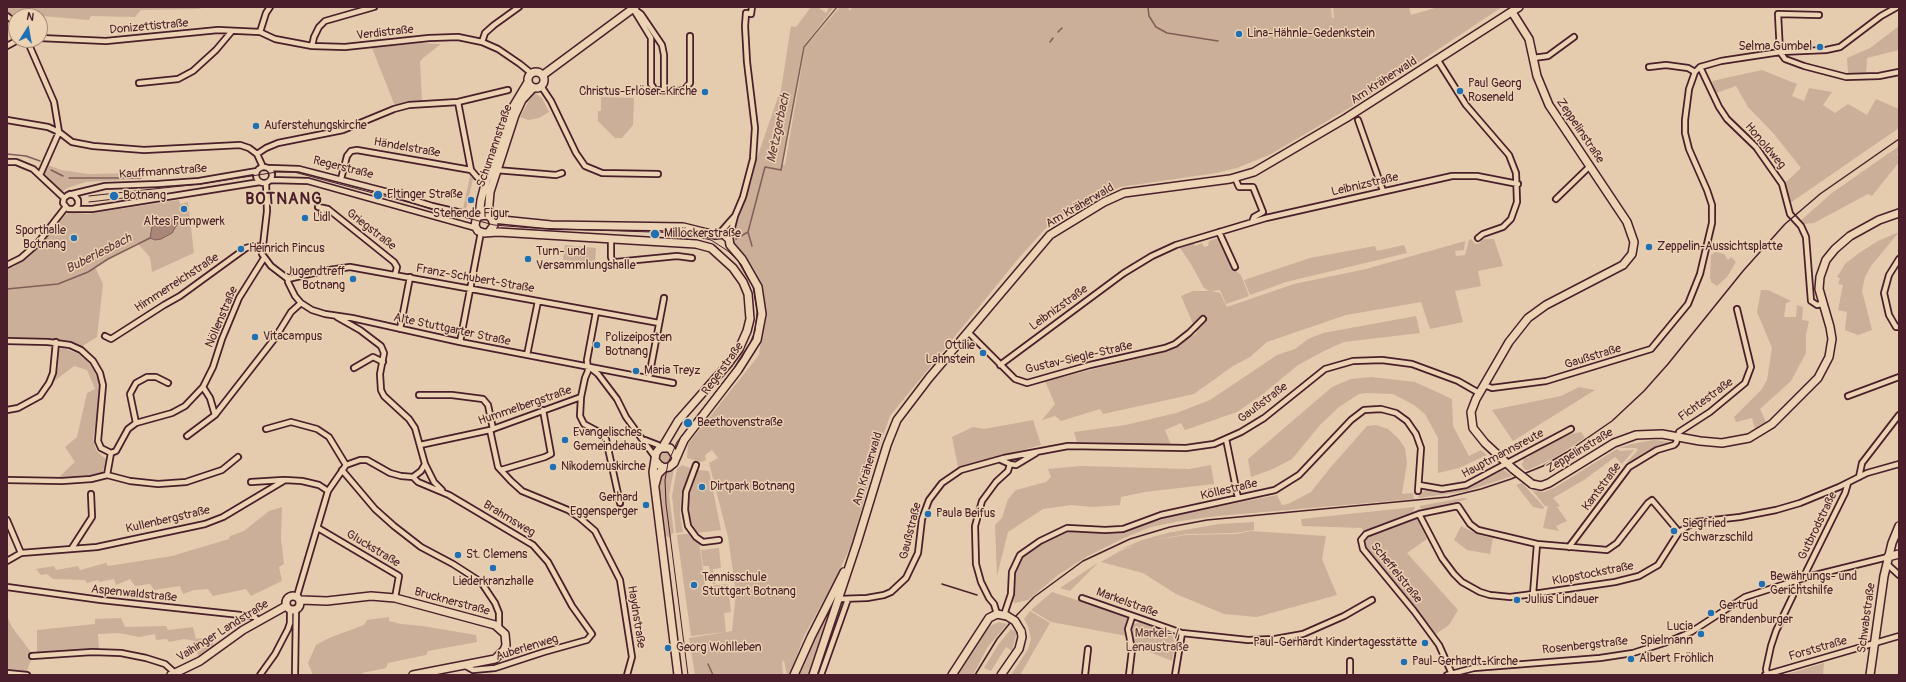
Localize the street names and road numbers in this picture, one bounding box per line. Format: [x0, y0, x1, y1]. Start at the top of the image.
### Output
street label: Donizettistraße [109, 16, 189, 38]
street label: Verdistraße [356, 23, 414, 43]
street label: Am Kräherwald [1348, 54, 1420, 108]
street label: Zeppelinstraße [1553, 96, 1607, 166]
street label: Schumannstraße [474, 103, 516, 189]
street label: Honoldweg [1741, 120, 1789, 172]
street label: Händelstraße [373, 135, 441, 161]
street label: Regerstraße [311, 154, 375, 182]
street label: Kauffmannstraße [119, 162, 207, 182]
street label: Leibnizstraße [1330, 170, 1400, 200]
street label: Am Kräherwald [1043, 181, 1117, 231]
street label: Griegstraße [343, 206, 399, 254]
street label: Himmerreichstraße [132, 250, 222, 316]
street label: Franz-Schubert-Straße [415, 262, 535, 296]
street label: Leibnizstraße [1027, 282, 1091, 334]
street label: Nöllenstraße [203, 284, 241, 350]
street label: Alte Stuttgarter Straße [392, 311, 512, 349]
street label: Gustav-Siegle-Straße [1024, 339, 1134, 377]
street label: Regerstraße [699, 340, 747, 398]
street label: Gaußstraße [1563, 342, 1623, 372]
street label: Fichtestraße [1676, 375, 1736, 425]
street label: Gaußstraße [1235, 380, 1291, 426]
street label: Hummelbergstraße [476, 383, 574, 429]
street label: Zeppelinstraße [1544, 425, 1616, 477]
street label: Hauptmannsreute [1460, 426, 1546, 482]
street label: Am Kräherwald [850, 430, 886, 508]
street label: Kantstraße [1579, 460, 1625, 514]
street label: Köllestraße [1199, 476, 1259, 504]
street label: Gutbrodstraße [1795, 490, 1841, 562]
street label: Brahmsweg [480, 498, 538, 540]
street label: Gaußstraße [897, 501, 925, 561]
street label: Kullenbergstraße [124, 503, 212, 537]
street label: Gluckstraße [343, 527, 403, 571]
street label: Scheffelstraße [1367, 540, 1425, 606]
street label: Klopstockstraße [1551, 559, 1635, 589]
street label: Aspenwaldstraße [90, 582, 178, 606]
street label: Schwabstraße [1855, 582, 1879, 654]
street label: Brucknerstraße [413, 585, 491, 619]
street label: Haydnstraße [624, 585, 648, 649]
street label: Markelstraße [1094, 585, 1160, 621]
street label: Vaihinger Landstraße [174, 597, 272, 665]
street label: Auberlenweg [494, 632, 560, 664]
street label: Rosenbergstraße [1542, 634, 1628, 658]
street label: Forststraße [1787, 634, 1849, 664]

